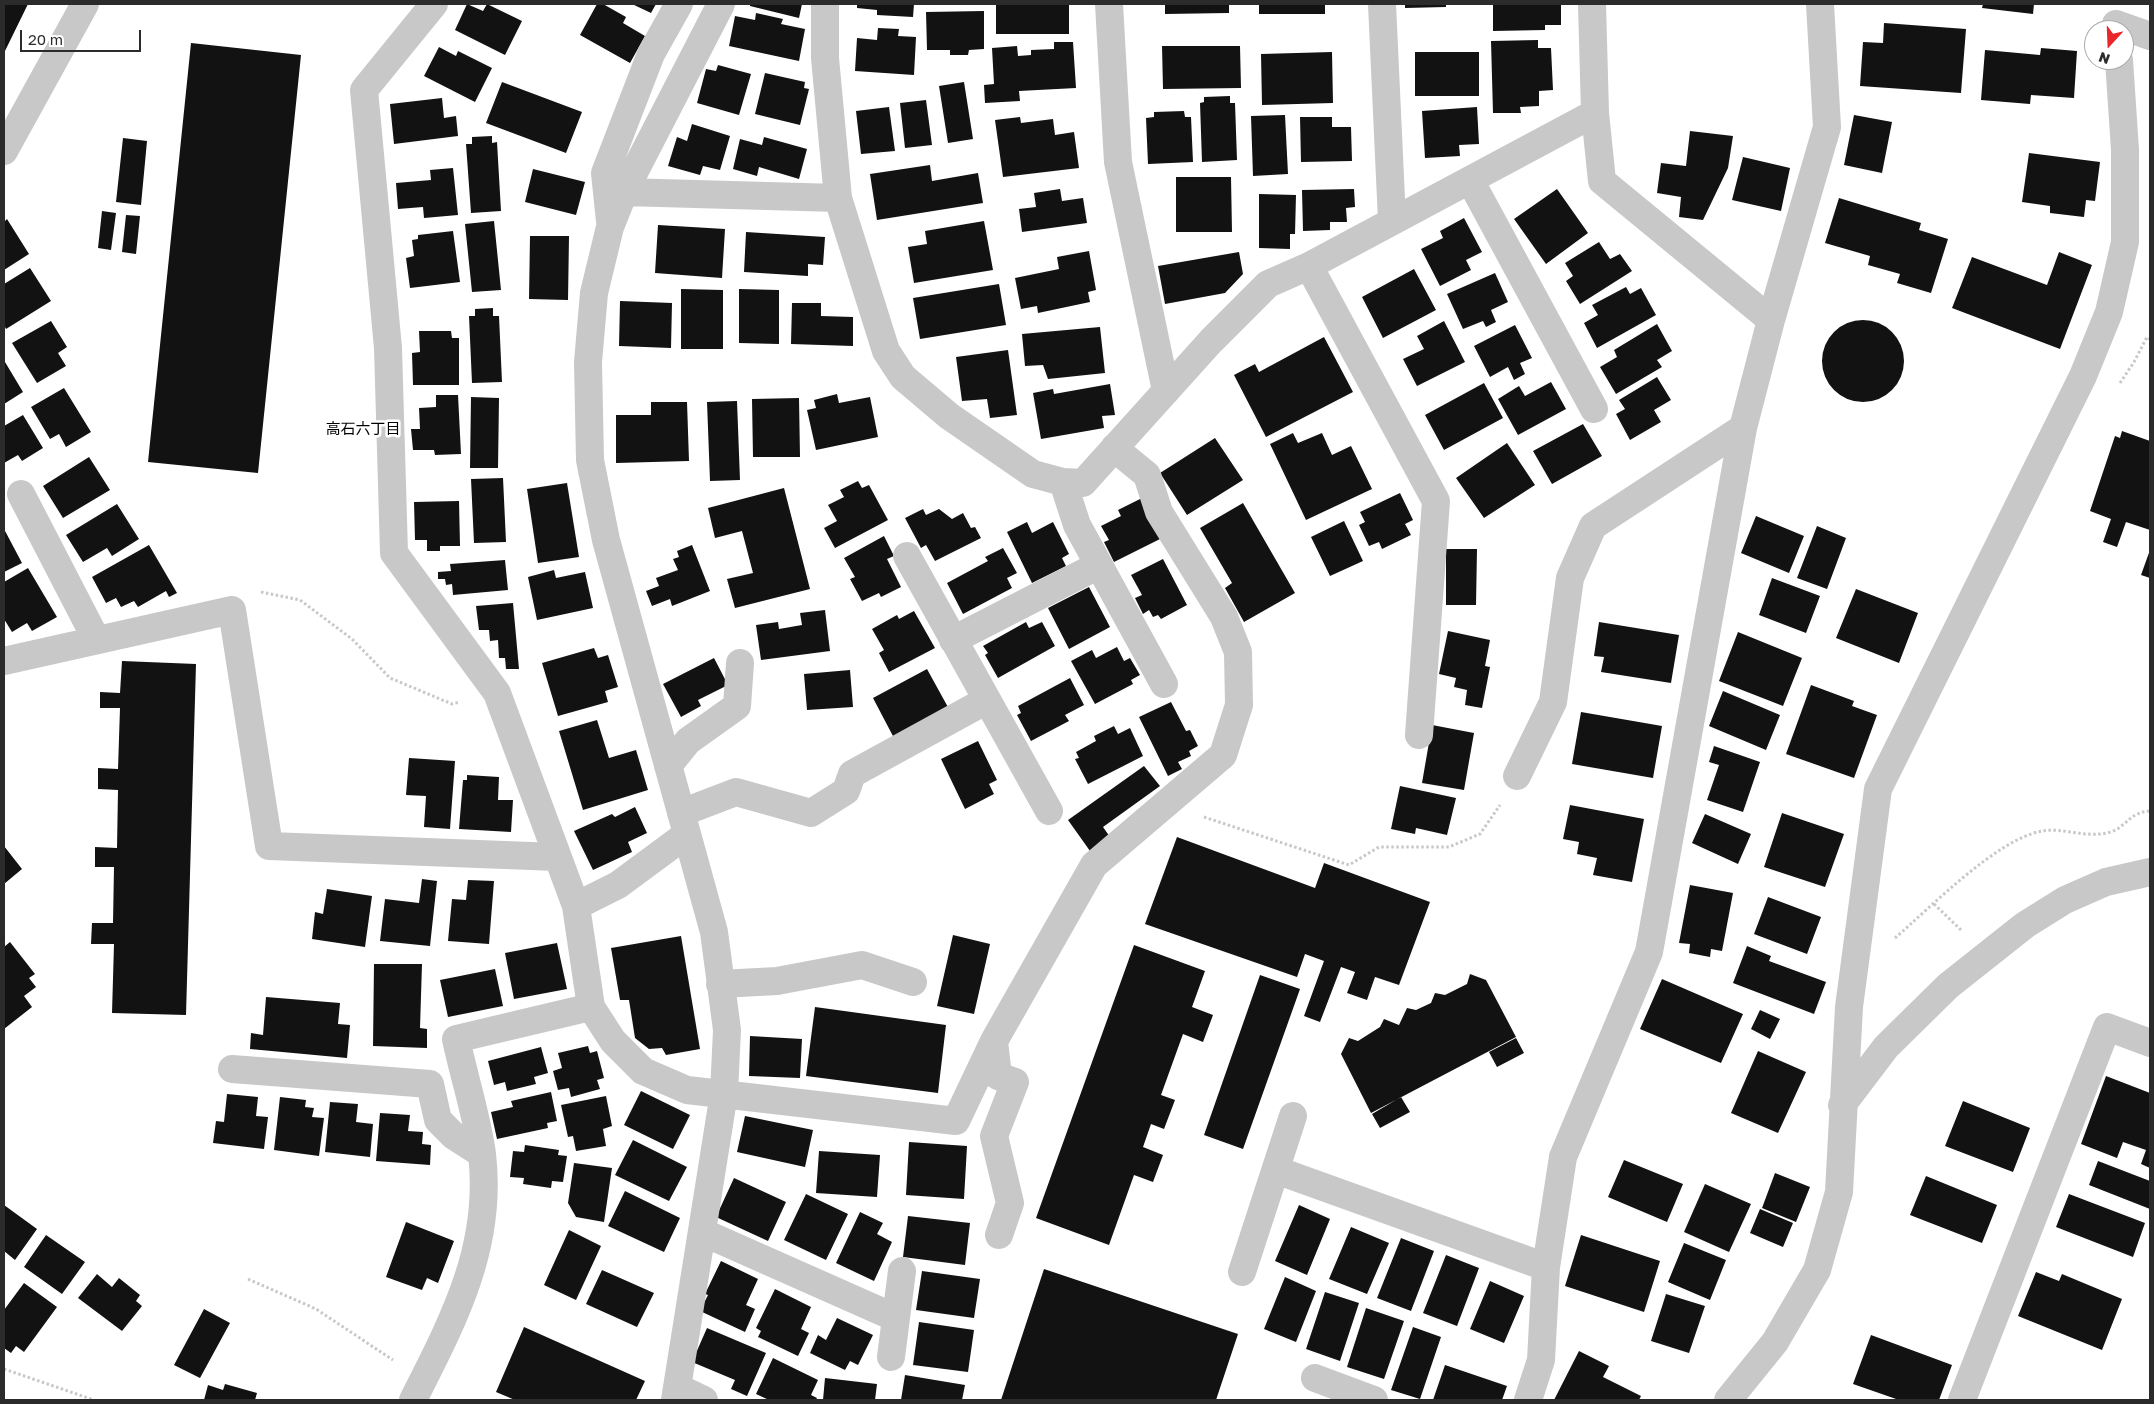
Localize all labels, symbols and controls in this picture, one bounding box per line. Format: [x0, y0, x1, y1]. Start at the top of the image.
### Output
scale bar [22, 20, 144, 52]
north arrow [2084, 20, 2134, 70]
text: 20 m [28, 30, 63, 48]
text: N [2096, 49, 2112, 68]
district label: 高石六丁目 [326, 420, 400, 438]

